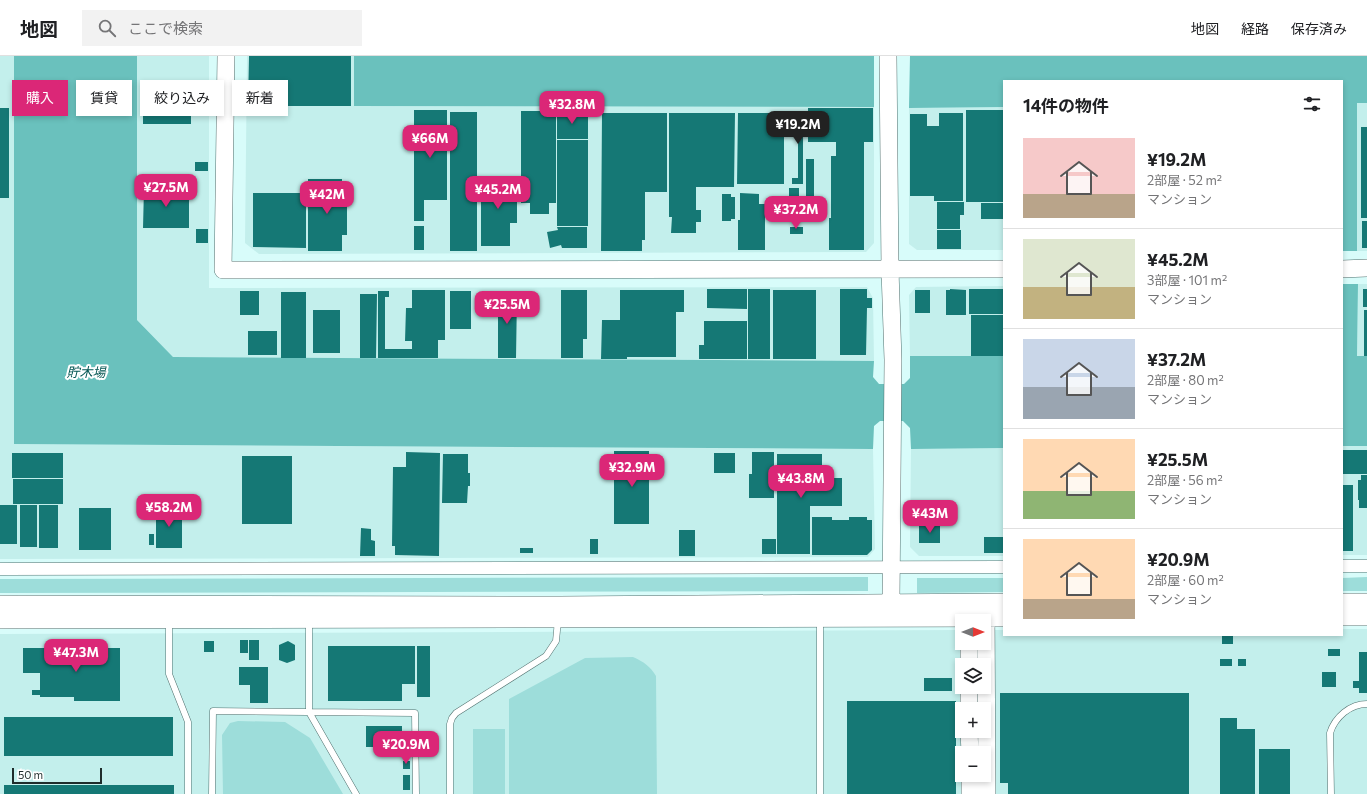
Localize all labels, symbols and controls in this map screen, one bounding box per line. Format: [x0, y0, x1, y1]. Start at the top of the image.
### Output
search box [82, 10, 362, 46]
text: 地図 [20, 17, 58, 40]
icon: search [96, 17, 118, 39]
text: ここで検索 [128, 19, 203, 37]
text: 地図 [1191, 20, 1219, 37]
text: 経路 [1241, 20, 1269, 37]
text: 保存済み [1291, 20, 1347, 37]
chip: 購入 [12, 80, 68, 116]
chip: 賃貸 [76, 80, 132, 116]
chip: 絞り込み [140, 80, 224, 116]
chip: 新着 [232, 80, 288, 116]
pin: ¥32.8M [539, 91, 605, 125]
icon: filters [1301, 93, 1323, 115]
text: 14件の物件 [1023, 95, 1109, 116]
text: ¥32.8M [548, 96, 596, 112]
pin: ¥19.2M [765, 111, 831, 145]
text: ¥19.2M [775, 116, 821, 132]
pin: ¥66M [406, 125, 454, 159]
text: ¥66M [412, 130, 448, 146]
text: ¥19.2M [1147, 149, 1206, 170]
icon: home [1055, 154, 1103, 202]
text: 2部屋 · 52 m² [1147, 172, 1222, 188]
pin: ¥27.5M [133, 174, 199, 208]
pin: ¥45.2M [465, 176, 531, 210]
text: ¥27.5M [143, 179, 189, 195]
pin: ¥42M [303, 181, 351, 215]
text: ¥45.2M [474, 181, 522, 197]
text: ¥42M [309, 186, 345, 202]
text: マンション [1147, 191, 1212, 207]
pin: ¥37.2M [763, 196, 829, 230]
text: ¥37.2M [773, 201, 819, 217]
text: ¥45.2M [1147, 249, 1209, 270]
icon: home [1055, 255, 1103, 303]
text: 3部屋 · 101 m² [1147, 272, 1227, 288]
pin: ¥25.5M [474, 291, 540, 325]
text: マンション [1147, 291, 1212, 307]
text: ¥25.5M [484, 296, 530, 312]
text: ¥37.2M [1147, 349, 1206, 370]
icon: home [1055, 355, 1103, 403]
water label: 貯木場 [66, 364, 107, 380]
text: 2部屋 · 80 m² [1147, 372, 1224, 388]
text: マンション [1147, 391, 1212, 407]
text: ¥25.5M [1147, 449, 1208, 470]
pin: ¥32.9M [599, 454, 665, 488]
icon: home [1055, 455, 1103, 503]
text: ¥32.9M [608, 459, 656, 475]
pin: ¥43.8M [768, 465, 834, 499]
text: ¥43.8M [777, 470, 825, 486]
text: 2部屋 · 56 m² [1147, 472, 1223, 488]
text: マンション [1147, 491, 1212, 507]
pin: ¥58.2M [136, 494, 202, 528]
text: ¥58.2M [145, 499, 193, 515]
pin: ¥43M [906, 500, 954, 534]
text: ¥43M [912, 505, 948, 521]
text: ¥20.9M [1147, 549, 1210, 570]
icon: home [1055, 555, 1103, 603]
text: 2部屋 · 60 m² [1147, 572, 1224, 588]
text: マンション [1147, 591, 1212, 607]
north arrow [955, 614, 991, 650]
map controls [955, 614, 991, 782]
pin: ¥47.3M [43, 639, 109, 673]
text: ¥47.3M [53, 644, 99, 660]
button: layers [955, 658, 991, 694]
button: + [955, 702, 991, 738]
pin: ¥20.9M [373, 731, 439, 765]
text: ¥20.9M [382, 736, 430, 752]
button: − [955, 746, 991, 782]
scale bar [12, 766, 102, 785]
text: 50 m [18, 768, 43, 781]

